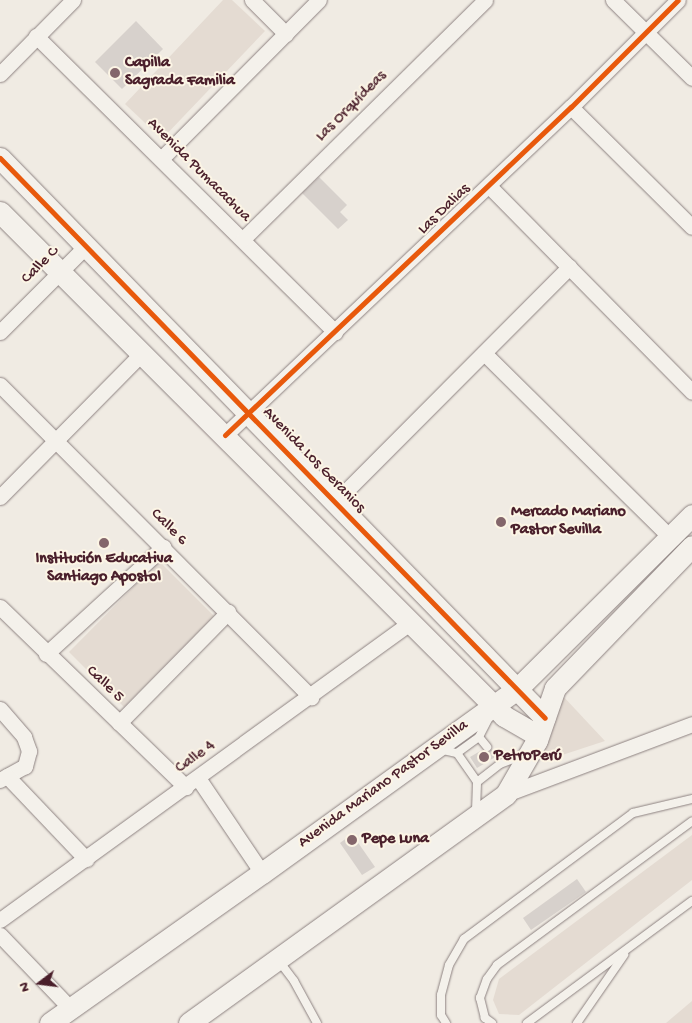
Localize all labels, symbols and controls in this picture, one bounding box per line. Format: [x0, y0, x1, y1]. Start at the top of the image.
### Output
place label: Capilla Sagrada Familia [125, 54, 235, 92]
marker: Capilla Sagrada Familia [109, 67, 121, 79]
street label: Las Orquídeas [312, 67, 392, 147]
street label: Avenida Pumacachua [142, 115, 254, 227]
street label: Las Dalias [415, 180, 475, 240]
street label: Calle C [18, 243, 64, 289]
street label: Avenida Los Geranios [258, 404, 368, 518]
place label: Mercado Mariano Pastor Sevilla [511, 503, 626, 541]
street label: Calle 6 [145, 505, 191, 551]
marker: Mercado Mariano Pastor Sevilla [495, 516, 507, 528]
marker: Institución Educativa Santiago Apostol [98, 537, 110, 549]
place label: Institución Educativa Santiago Apostol [35, 550, 173, 588]
street label: Calle 5 [81, 662, 127, 708]
street label: Avenida Mariano Pastor Sevilla [295, 717, 473, 853]
street label: Calle 4 [172, 737, 220, 779]
place label: PetroPerú [494, 747, 562, 767]
marker: PetroPerú [478, 751, 490, 763]
place label: Pepe Luna [362, 830, 429, 850]
marker: Pepe Luna [346, 834, 358, 846]
north arrow [15, 958, 65, 1008]
text: N [16, 980, 34, 994]

